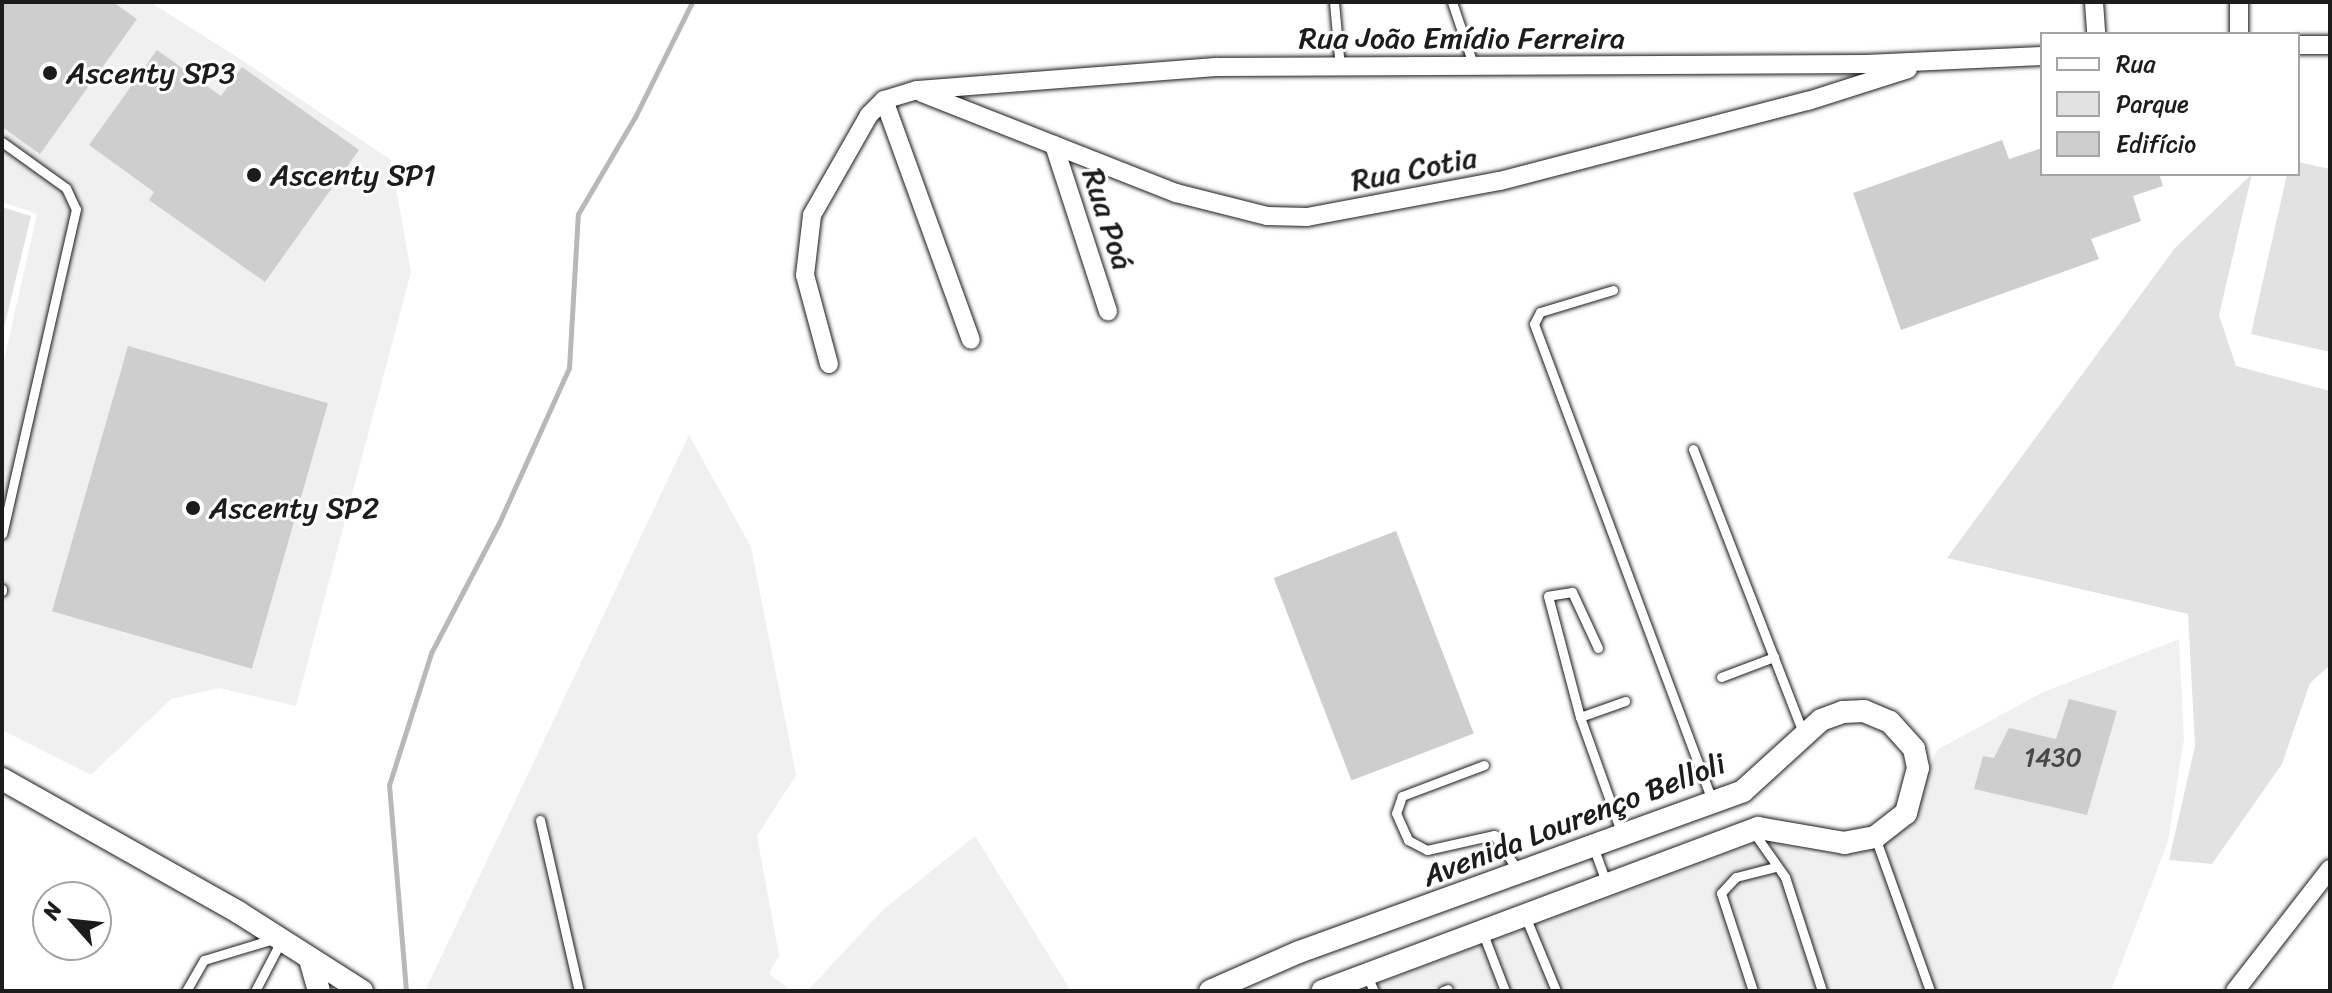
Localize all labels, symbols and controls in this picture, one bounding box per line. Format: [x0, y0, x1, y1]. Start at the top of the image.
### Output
street label: Rua João Emídio Ferreira [1298, 20, 1626, 56]
legend [2040, 32, 2300, 176]
text: Rua [2116, 43, 2155, 85]
place label: Ascenty SP3 [66, 55, 236, 91]
marker: Ascenty SP3 [41, 64, 59, 82]
text: Parque [2116, 83, 2189, 125]
text: Edifício [2116, 123, 2196, 165]
street label: Rua Cotia [1348, 139, 1480, 199]
place label: Ascenty SP1 [270, 157, 436, 193]
street label: Rua Poá [1075, 163, 1141, 275]
marker: Ascenty SP1 [245, 166, 263, 184]
place label: Ascenty SP2 [209, 490, 379, 526]
marker: Ascenty SP2 [184, 499, 202, 517]
house number: 1430 [2024, 742, 2082, 774]
street label: Avenida Lourenço Belloli [1417, 746, 1731, 894]
north arrow [32, 881, 112, 961]
text: N [31, 895, 73, 926]

